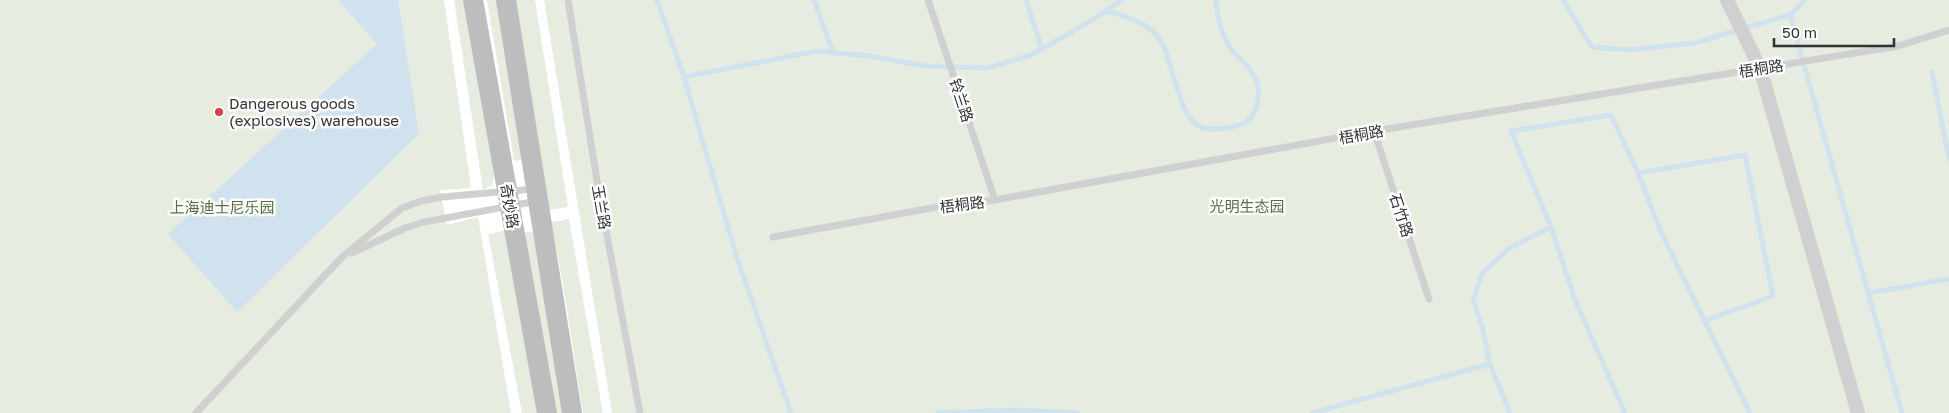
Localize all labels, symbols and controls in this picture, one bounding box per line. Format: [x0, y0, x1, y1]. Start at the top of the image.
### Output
scale bar [1774, 15, 1894, 47]
text: 50 m [1782, 23, 1817, 41]
street label: 梧桐路 [1737, 56, 1785, 80]
street label: 铃兰路 [946, 76, 978, 124]
place label: Dangerous goods (explosives) warehouse [229, 94, 399, 129]
marker: Dangerous goods (explosives) warehouse [213, 106, 225, 118]
street label: 梧桐路 [1337, 121, 1385, 147]
street label: 奇妙路 [497, 182, 523, 230]
street label: 玉兰路 [589, 183, 615, 231]
street label: 石竹路 [1386, 191, 1418, 239]
street label: 梧桐路 [939, 192, 985, 216]
park label: 光明生态园 [1209, 197, 1285, 215]
park label: 上海迪士尼乐园 [169, 198, 275, 216]

